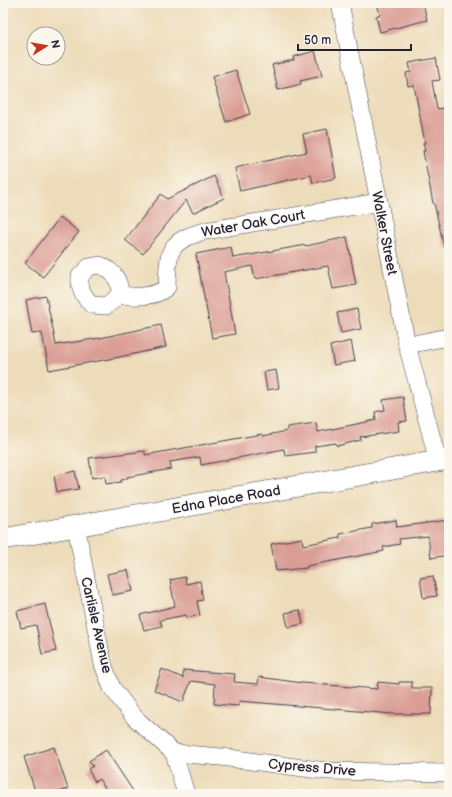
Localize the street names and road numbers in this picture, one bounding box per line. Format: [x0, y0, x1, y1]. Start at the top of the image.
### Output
street label: Walker Street [368, 190, 401, 277]
street label: Water Oak Court [200, 206, 307, 241]
street label: Edna Place Road [170, 482, 282, 517]
street label: Carlisle Avenue [77, 575, 116, 675]
street label: Cypress Drive [267, 755, 357, 780]

